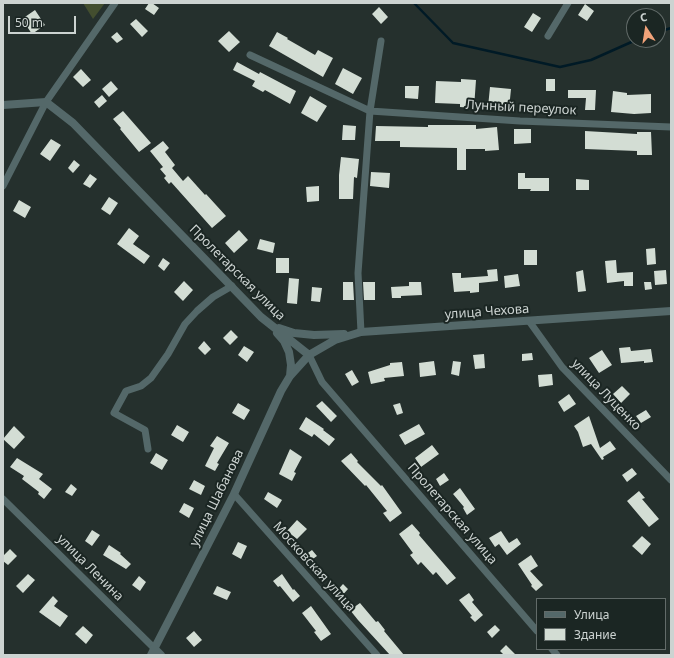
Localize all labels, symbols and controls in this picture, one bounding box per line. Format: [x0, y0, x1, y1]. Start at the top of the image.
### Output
scale bar [10, 8, 78, 34]
north arrow [626, 8, 666, 48]
text: С [639, 9, 649, 25]
text: 50 m [15, 14, 43, 31]
street label: Лунный переулок [465, 97, 577, 119]
street label: Пролетарская улица [186, 222, 288, 324]
street label: улица Чехова [444, 301, 530, 323]
street label: улица Луценко [568, 356, 644, 434]
street label: улица Шабанова [187, 447, 247, 549]
street label: Пролетарская улица [404, 460, 500, 568]
street label: Московская улица [270, 519, 358, 615]
street label: улица Ленина [53, 531, 127, 605]
legend [536, 598, 666, 650]
text: Улица [574, 606, 609, 623]
text: Здание [574, 626, 616, 643]

